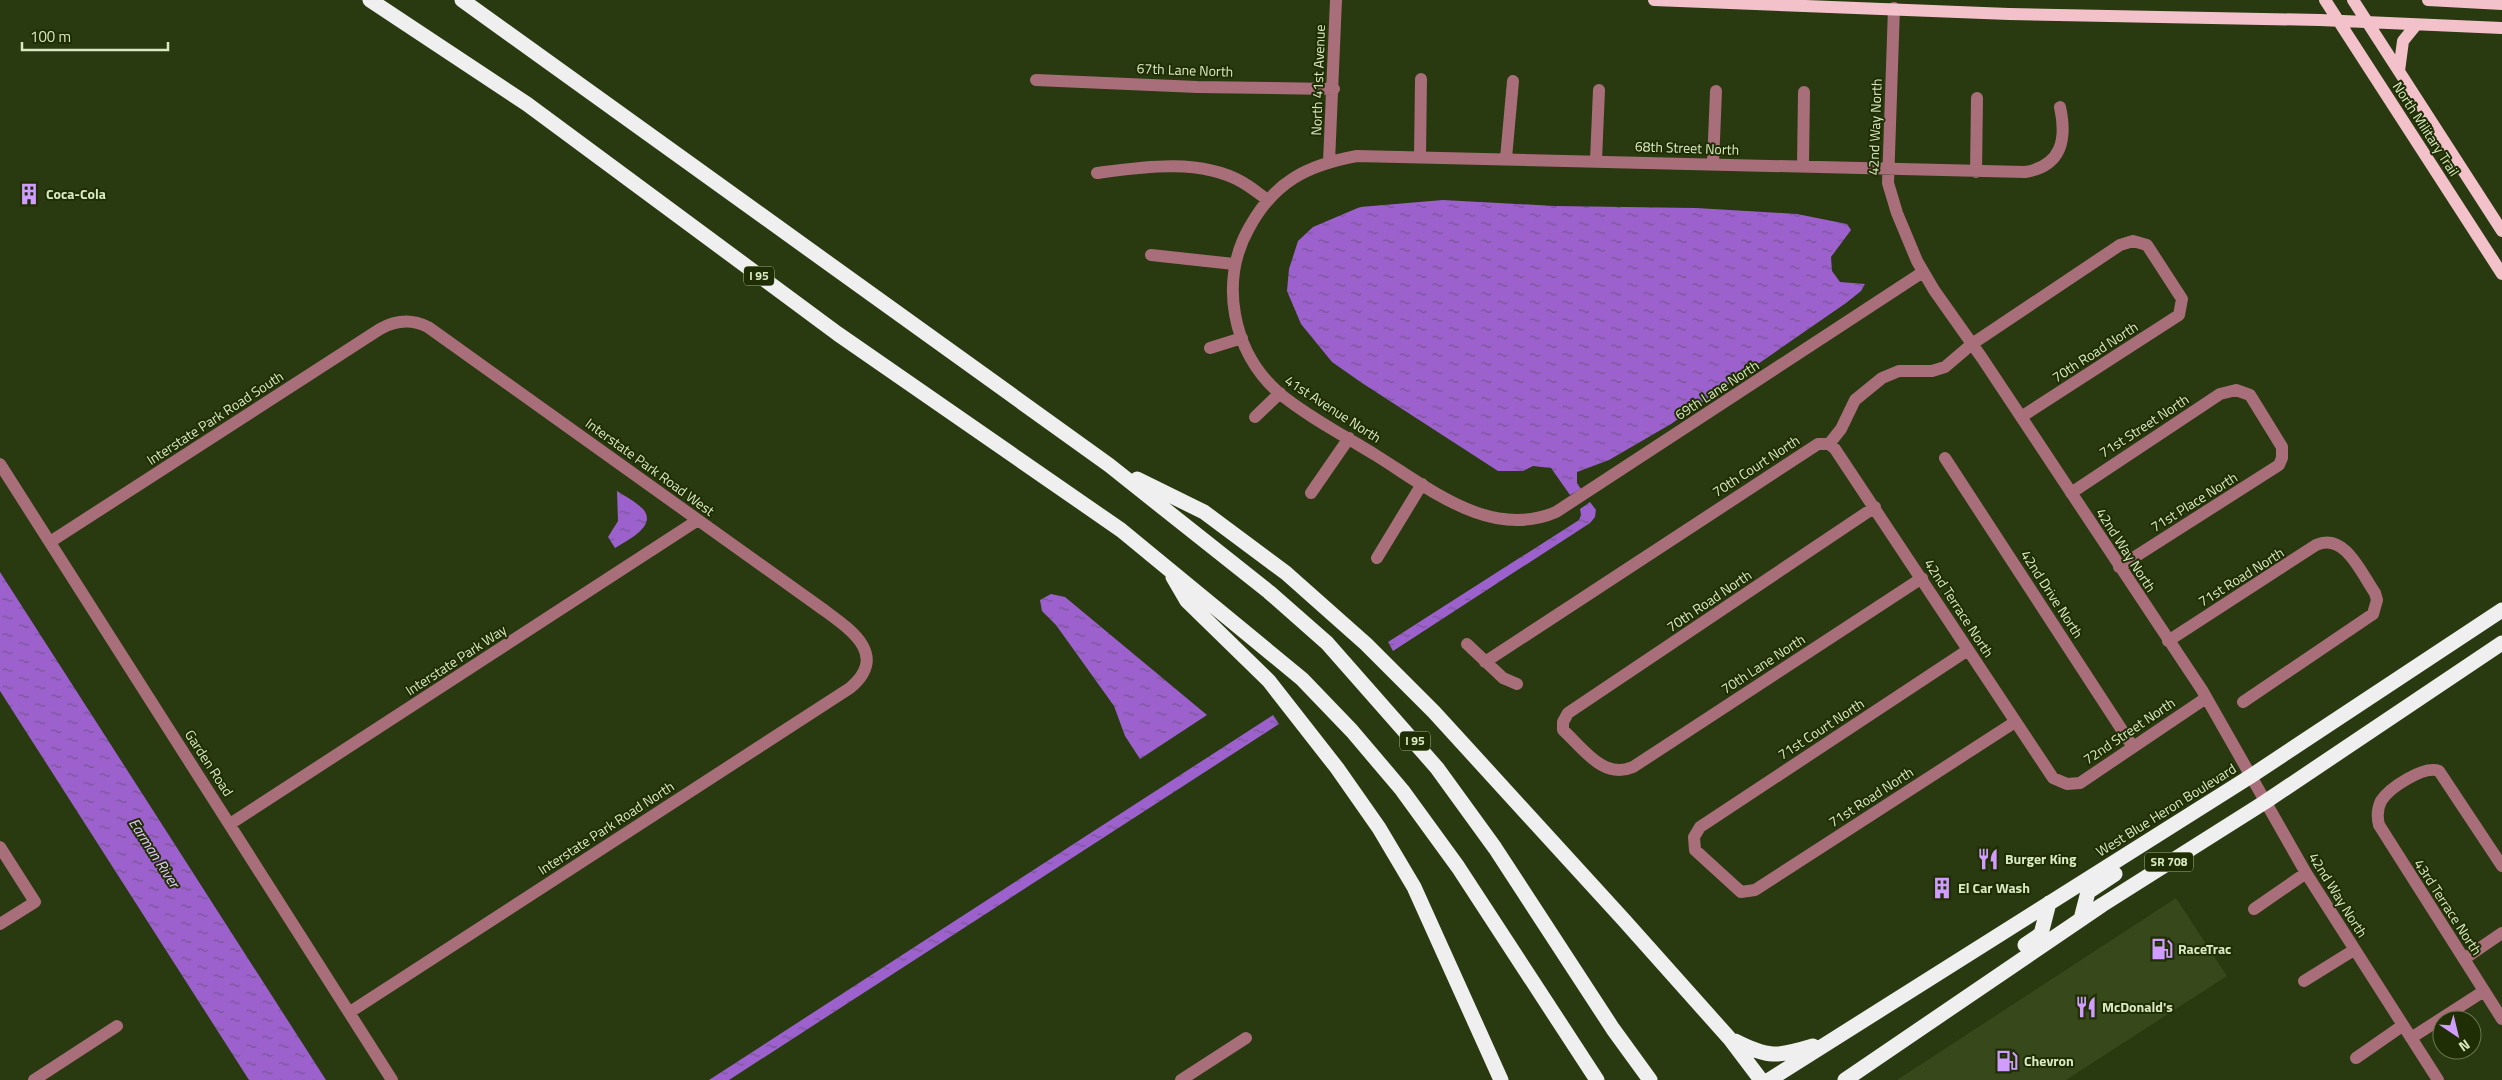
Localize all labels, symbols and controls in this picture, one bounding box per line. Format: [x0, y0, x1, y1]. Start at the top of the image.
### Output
scale bar [22, 20, 169, 52]
street label: North 41st Avenue [1305, 24, 1330, 136]
text: 100 m [30, 25, 71, 48]
street label: 67th Lane North [1136, 57, 1234, 82]
street label: North Military Trail [2388, 77, 2465, 180]
street label: 42nd Way North [1862, 78, 1887, 176]
street label: 68th Street North [1634, 135, 1740, 160]
building icon: Coca-Cola [16, 181, 42, 207]
place label: Coca-Cola [46, 183, 106, 204]
road number: I 95 [744, 266, 774, 286]
street label: 70th Road North [2048, 316, 2142, 387]
street label: 69th Lane North [1670, 354, 1763, 425]
street label: Interstate Park Road South [142, 365, 287, 470]
street label: 41st Avenue North [1281, 370, 1386, 448]
street label: 71st Street North [2095, 389, 2193, 463]
street label: Interstate Park Road West [581, 413, 719, 521]
street label: 70th Court North [1708, 429, 1804, 502]
street label: 71st Place North [2146, 466, 2241, 537]
street label: 42nd Way North [2091, 503, 2162, 596]
street label: 71st Road North [2194, 542, 2288, 611]
street label: 42nd Drive North [2016, 545, 2089, 642]
street label: 42nd Terrace North [1920, 554, 1999, 661]
street label: 70th Road North [1662, 564, 1755, 637]
street label: Interstate Park Way [401, 619, 511, 700]
street label: 70th Lane North [1716, 628, 1809, 699]
street label: 72nd Street North [2079, 692, 2179, 769]
street label: 71st Court North [1773, 693, 1868, 764]
street label: Garden Road [180, 725, 239, 800]
road number: I 95 [1400, 731, 1430, 750]
street label: West Blue Heron Boulevard [2092, 758, 2240, 861]
street label: 71st Road North [1824, 761, 1917, 832]
street label: Interstate Park Road North [534, 776, 678, 880]
water label: Earman River [123, 813, 187, 894]
restaurant icon: Burger King [1975, 846, 2001, 872]
place label: Burger King [2005, 848, 2077, 869]
street label: 42nd Way North [2304, 848, 2373, 941]
road number: SR 708 [2145, 852, 2193, 872]
street label: 43rd Terrace North [2409, 854, 2487, 959]
building icon: El Car Wash [1929, 875, 1955, 901]
place label: El Car Wash [1958, 877, 2030, 898]
fuel station icon: RaceTrac [2149, 936, 2175, 962]
place label: RaceTrac [2178, 938, 2231, 959]
restaurant icon: McDonald's [2073, 994, 2099, 1020]
place label: McDonald's [2102, 996, 2173, 1017]
north arrow [2432, 1010, 2482, 1060]
text: N [2455, 1035, 2475, 1057]
fuel station icon: Chevron [1994, 1048, 2020, 1074]
place label: Chevron [2024, 1050, 2074, 1071]

